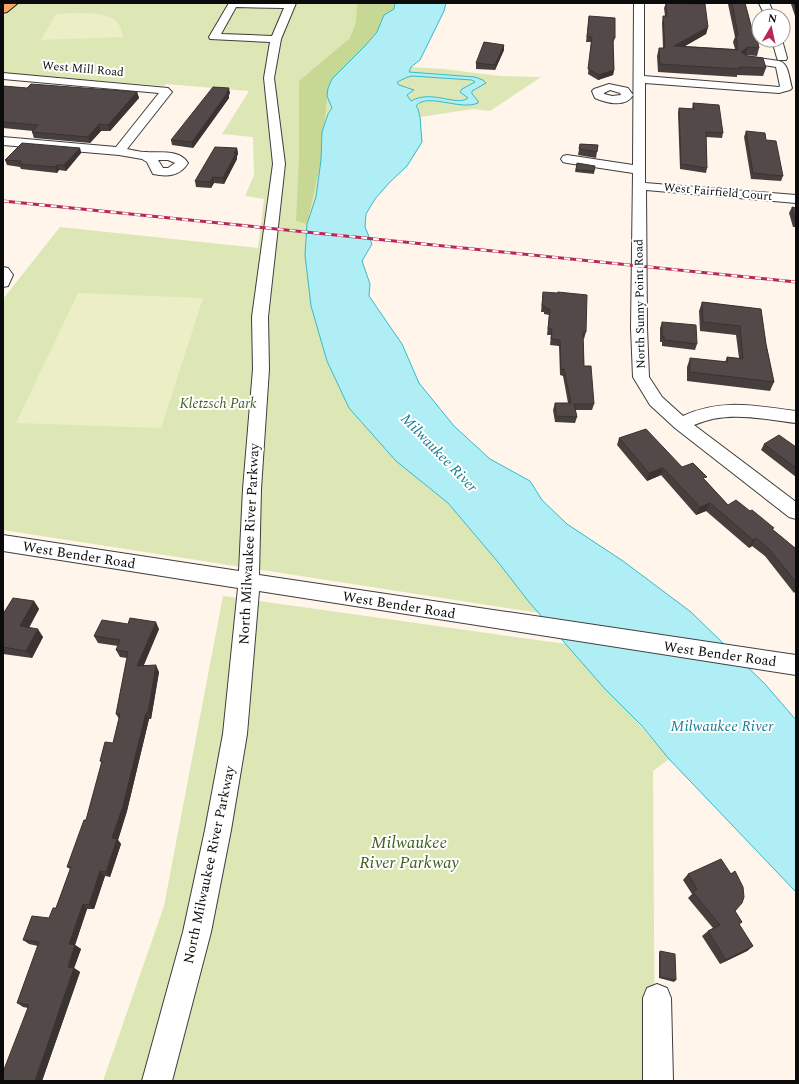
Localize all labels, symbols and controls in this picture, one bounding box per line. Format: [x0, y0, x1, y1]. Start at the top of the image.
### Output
north arrow [751, 8, 791, 48]
text: N [767, 10, 778, 28]
street label: West Mill Road [41, 56, 125, 82]
street label: West Fairfield Court [663, 178, 773, 206]
street label: North Sunny Point Road [629, 239, 651, 369]
park label: Kletzsch Park [179, 393, 257, 414]
water label: Milwaukee River [395, 408, 484, 499]
street label: North Milwaukee River Parkway [233, 441, 265, 645]
street label: West Bender Road [21, 536, 137, 574]
street label: West Bender Road [341, 586, 457, 624]
street label: West Bender Road [662, 636, 778, 672]
water label: Milwaukee River [671, 715, 774, 738]
street label: North Milwaukee River Parkway [178, 763, 241, 966]
park label: Milwaukee River Parkway [359, 830, 459, 876]

